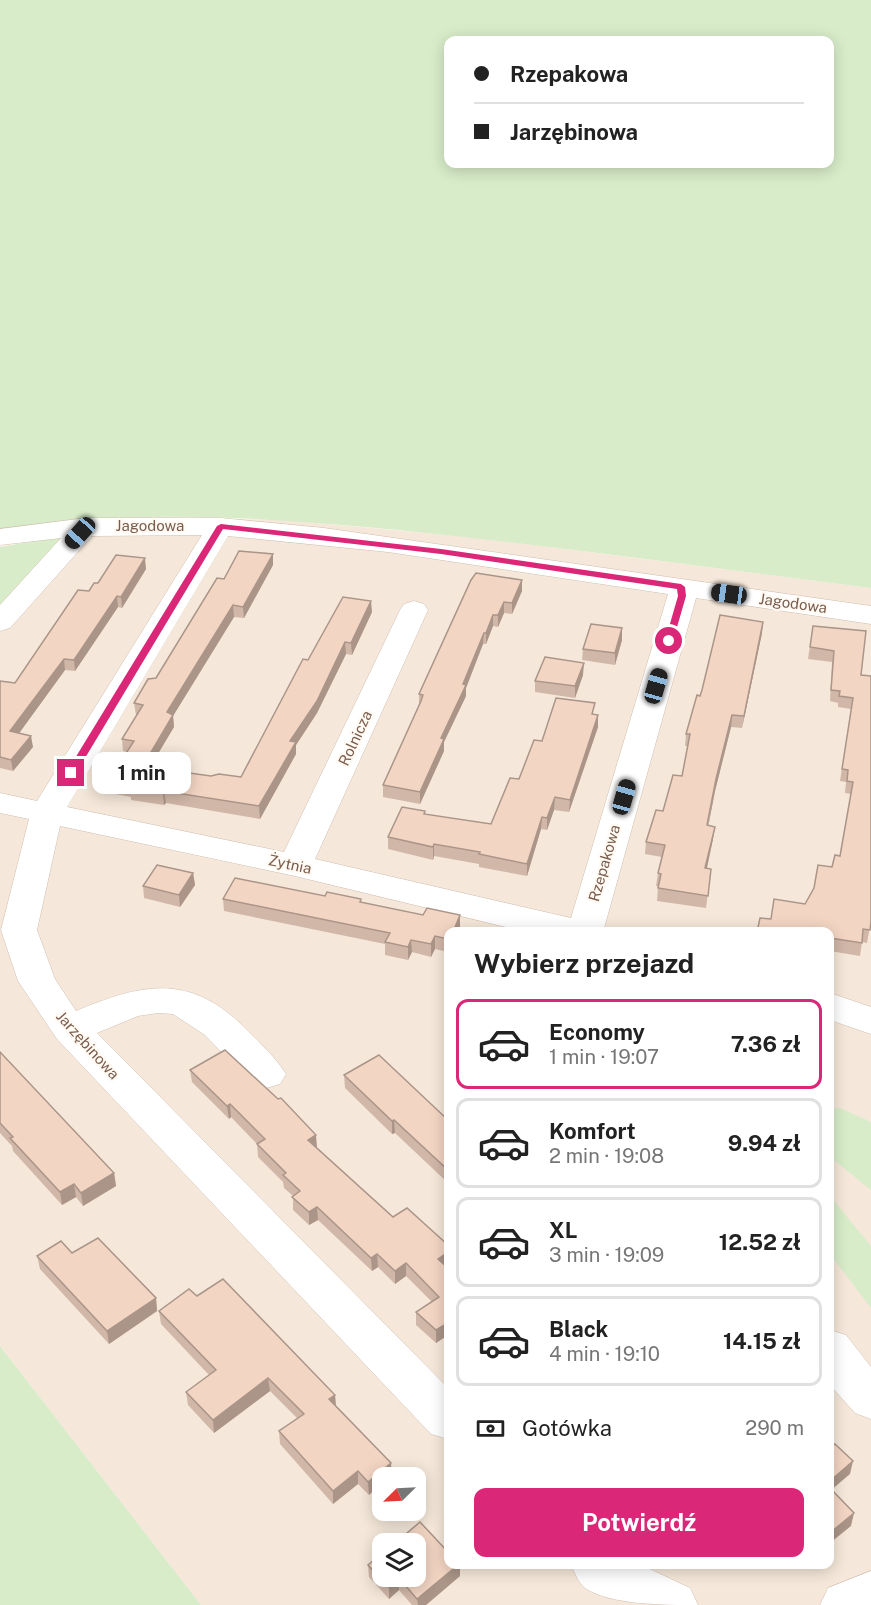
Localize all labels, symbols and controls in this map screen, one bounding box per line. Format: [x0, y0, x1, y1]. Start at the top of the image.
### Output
text: Rzepakowa [510, 61, 628, 87]
text: Jarzębinowa [510, 119, 638, 145]
car [61, 514, 99, 552]
street label: Jagodowa [116, 517, 184, 534]
car [710, 583, 748, 605]
street label: Jagodowa [758, 590, 828, 616]
route start [655, 627, 682, 654]
car [642, 666, 670, 706]
street label: Rolnicza [335, 708, 375, 768]
callout: 1 min [92, 752, 191, 794]
route end [57, 759, 84, 786]
text: 1 min [117, 761, 166, 785]
car [610, 777, 638, 817]
street label: Rzepakowa [585, 823, 623, 903]
street label: Żytnia [267, 850, 313, 877]
text: Wybierz przejazd [474, 947, 694, 979]
street label: Jarzębinowa [53, 1008, 123, 1082]
icon: car [477, 1017, 531, 1071]
text: Economy [549, 1019, 645, 1045]
text: 7.36 zł [731, 1031, 801, 1057]
text: 1 min · 19:07 [549, 1045, 659, 1069]
icon: car [477, 1116, 531, 1170]
text: Komfort [549, 1118, 636, 1144]
text: 9.94 zł [728, 1130, 801, 1156]
text: 2 min · 19:08 [549, 1144, 664, 1168]
icon: car [477, 1215, 531, 1269]
text: XL [549, 1217, 577, 1243]
text: 12.52 zł [719, 1229, 801, 1255]
text: 3 min · 19:09 [549, 1243, 664, 1267]
icon: car [477, 1314, 531, 1368]
text: Black [549, 1316, 608, 1342]
text: 14.15 zł [723, 1328, 801, 1354]
text: 4 min · 19:10 [549, 1342, 660, 1366]
icon: cash [474, 1412, 507, 1445]
text: Gotówka [522, 1415, 612, 1441]
text: 290 m [745, 1416, 804, 1440]
north arrow [372, 1467, 426, 1521]
map controls [372, 1467, 426, 1587]
button: Potwierdź [474, 1488, 804, 1557]
button: layers [372, 1533, 426, 1587]

